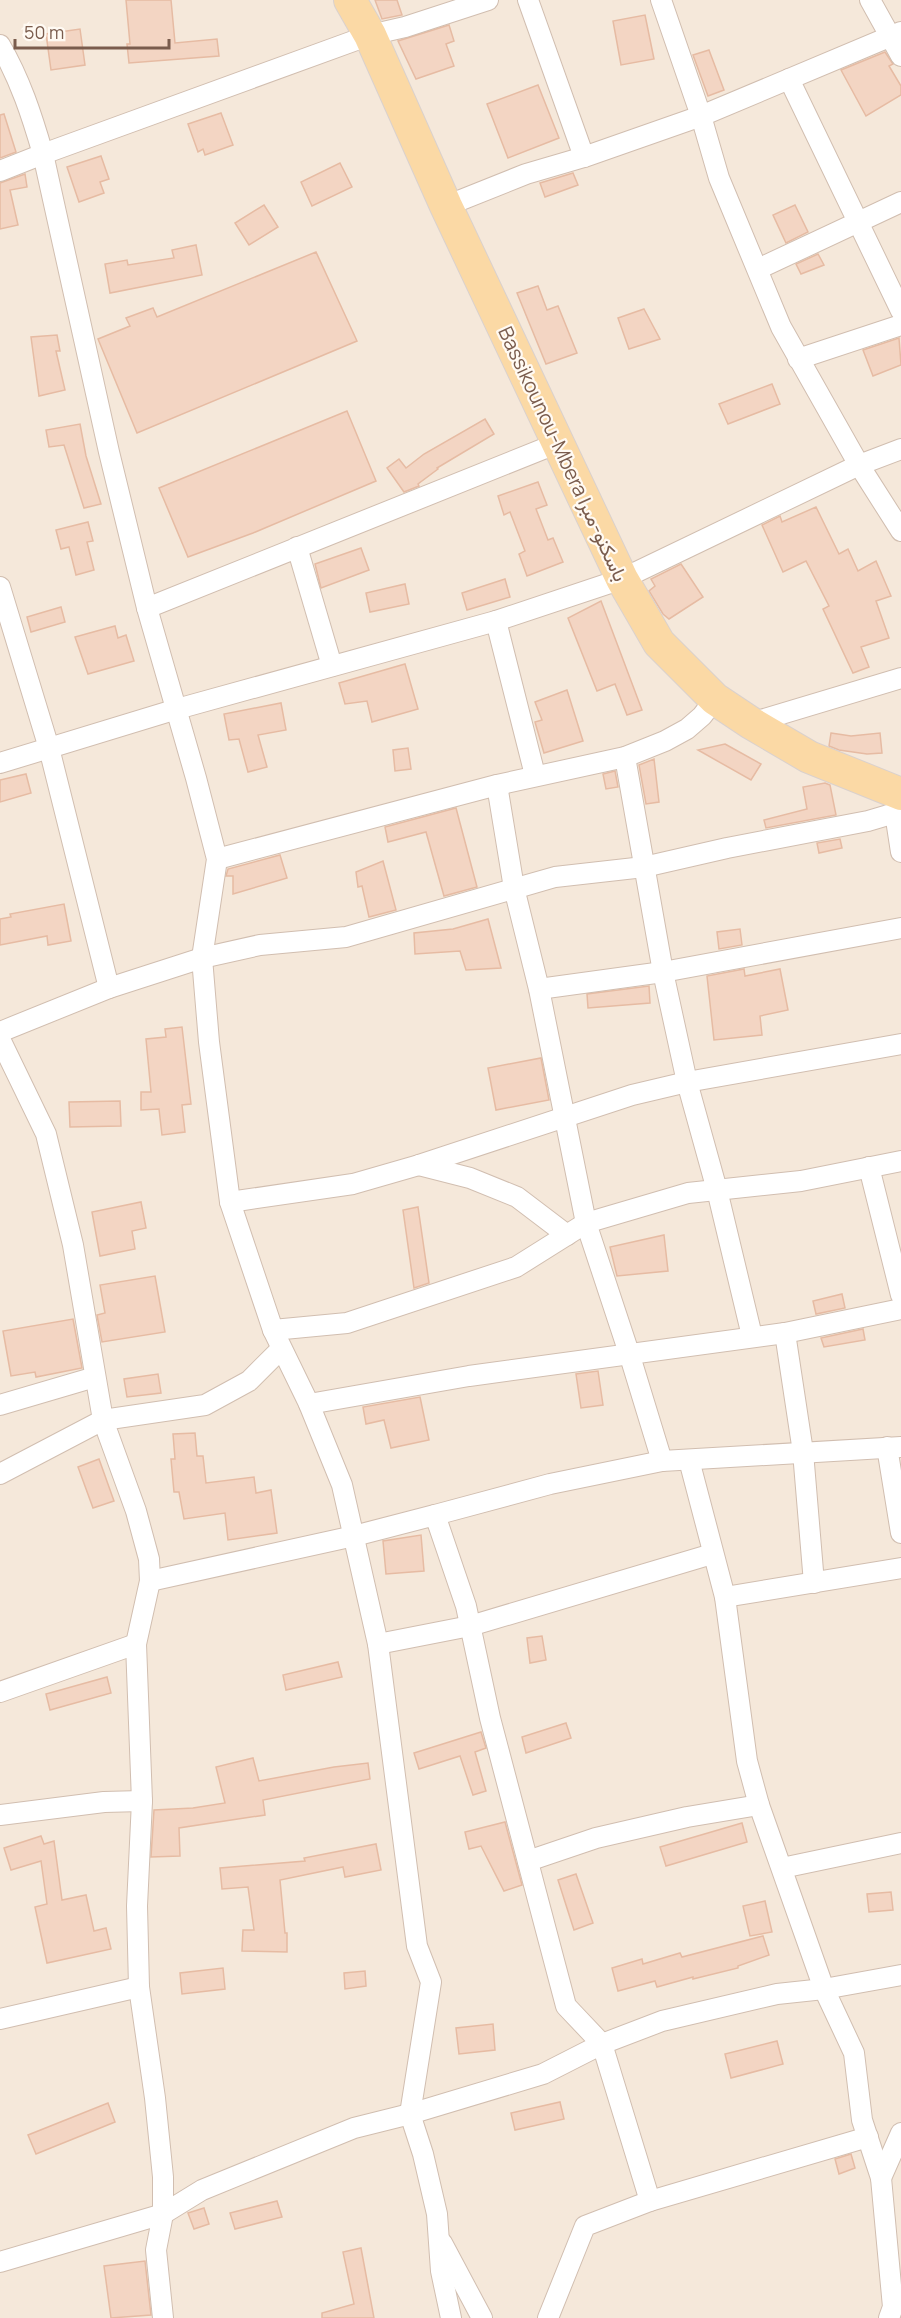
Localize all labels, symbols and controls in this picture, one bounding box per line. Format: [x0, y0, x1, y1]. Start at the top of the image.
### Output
scale bar [15, 12, 170, 50]
text: 50 m [24, 20, 64, 44]
street label: Bassikounou-Mbera باسكنو-مبرا [492, 322, 635, 586]

